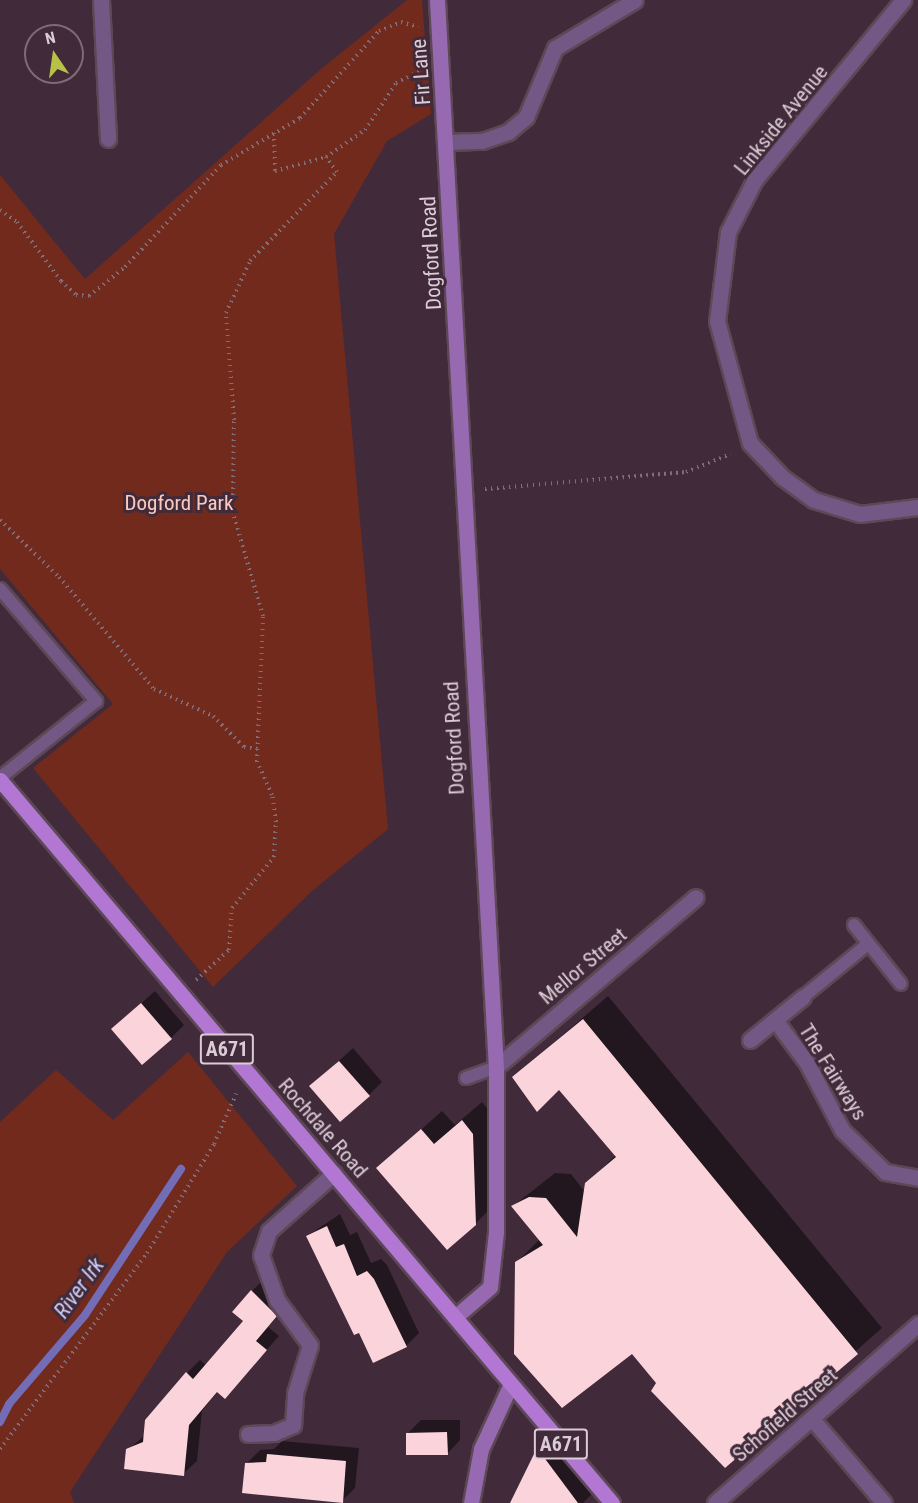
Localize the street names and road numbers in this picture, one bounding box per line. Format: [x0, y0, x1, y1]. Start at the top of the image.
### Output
street label: Fir Lane [406, 38, 436, 106]
street label: Linkside Avenue [729, 60, 833, 180]
street label: Dogford Road [415, 196, 447, 310]
street label: Dogford Road [438, 681, 470, 795]
street label: Mellor Street [534, 922, 632, 1010]
street label: The Fairways [793, 1019, 873, 1125]
road number: A671 [198, 1032, 256, 1066]
street label: Rochdale Road [273, 1073, 373, 1183]
street label: Schofield Street [727, 1363, 843, 1467]
road number: A671 [532, 1427, 590, 1461]

